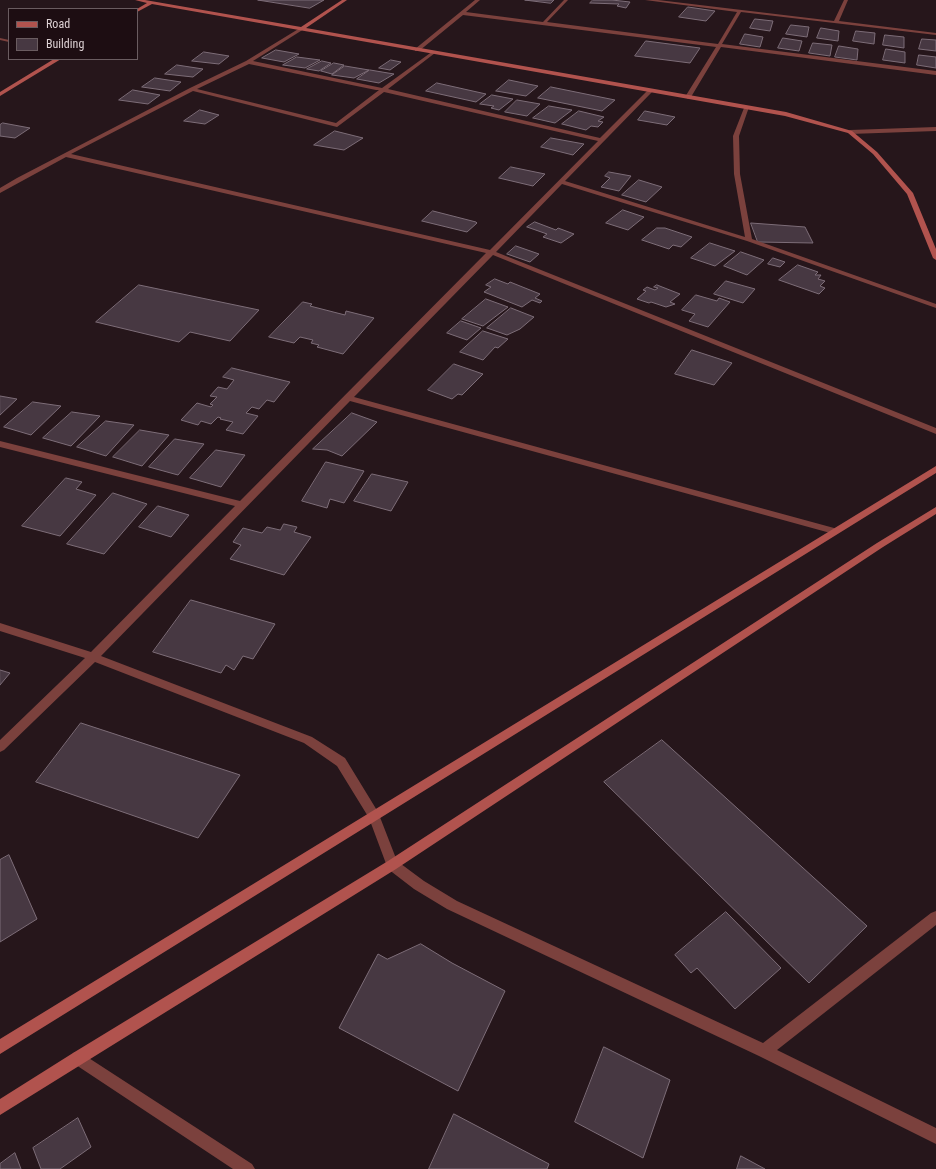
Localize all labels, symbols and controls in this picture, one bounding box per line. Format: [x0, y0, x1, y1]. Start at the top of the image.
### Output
legend [8, 8, 138, 60]
text: Road [46, 17, 70, 31]
text: Building [46, 37, 84, 51]

